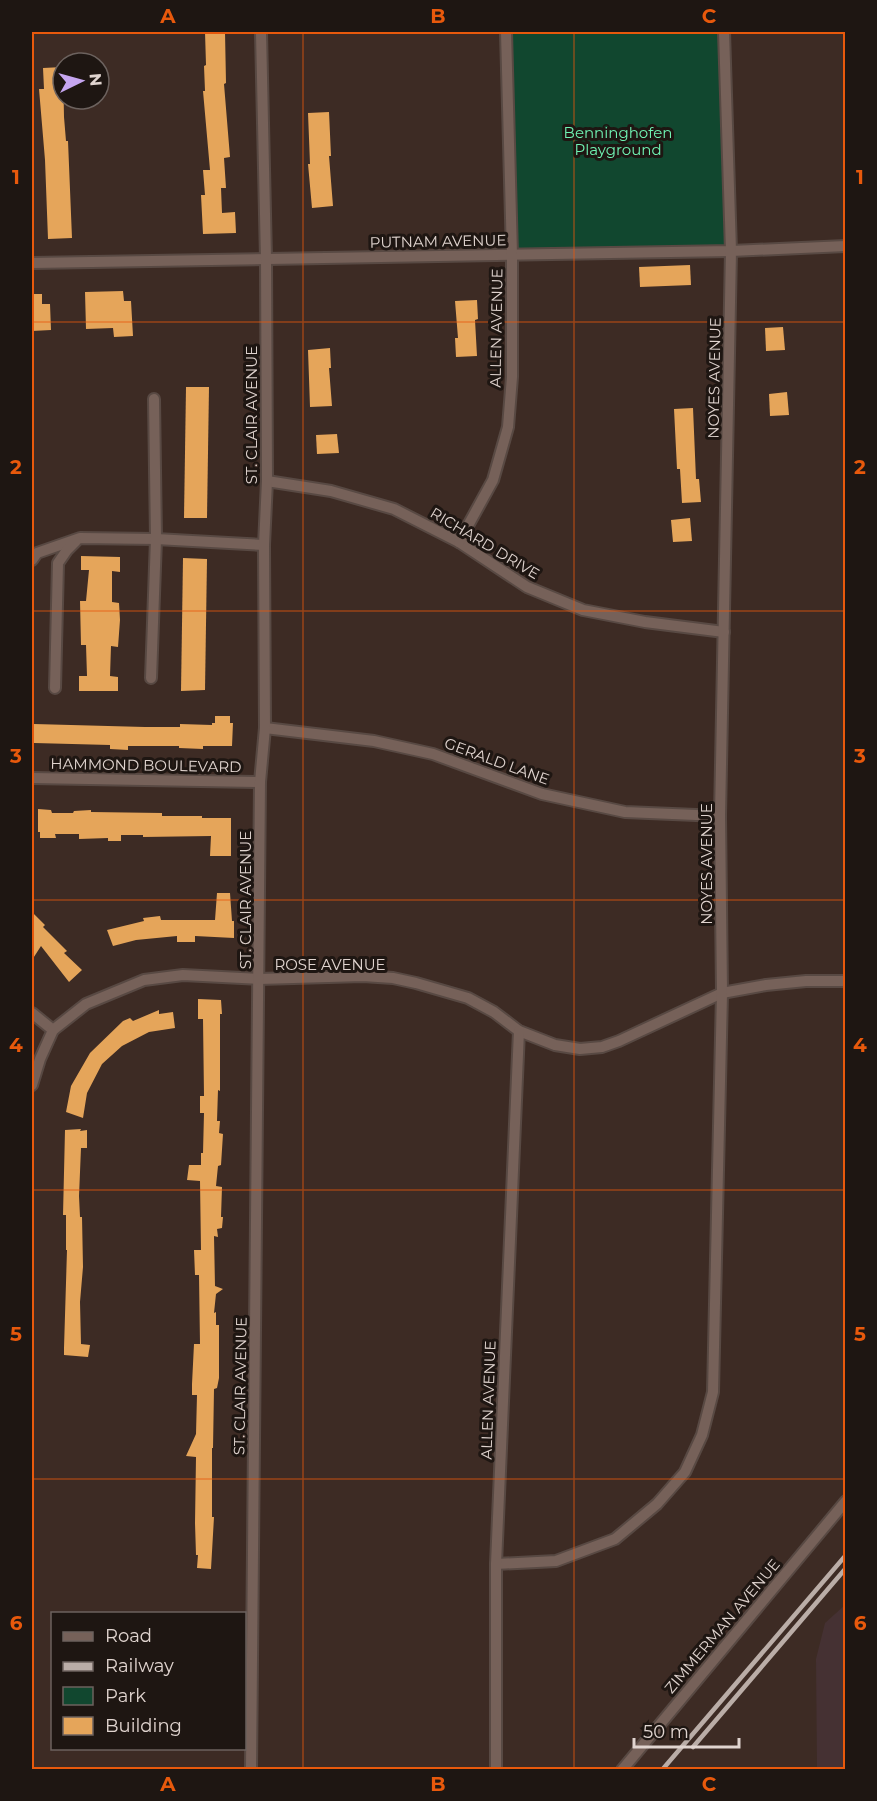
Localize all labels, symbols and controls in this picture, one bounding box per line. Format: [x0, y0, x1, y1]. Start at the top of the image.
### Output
text: A [159, 4, 176, 28]
text: B [430, 4, 446, 28]
text: C [702, 4, 717, 28]
north arrow [51, 51, 111, 111]
text: N [85, 72, 105, 87]
park label: Benninghofen Playground [564, 123, 672, 159]
text: 1 [12, 165, 20, 189]
text: 1 [856, 165, 864, 189]
street label: PUTNAM AVENUE [369, 230, 507, 252]
street label: ALLEN AVENUE [485, 268, 507, 388]
street label: NOYES AVENUE [703, 317, 725, 439]
street label: ST. CLAIR AVENUE [242, 346, 261, 484]
text: 2 [10, 455, 22, 479]
text: 2 [854, 455, 866, 479]
street label: RICHARD DRIVE [427, 503, 543, 583]
street label: GERALD LANE [442, 733, 552, 789]
text: 3 [9, 744, 22, 768]
text: 3 [853, 744, 866, 768]
street label: HAMMOND BOULEVARD [50, 754, 242, 776]
street label: NOYES AVENUE [697, 803, 716, 925]
street label: ST. CLAIR AVENUE [236, 831, 255, 969]
street label: ROSE AVENUE [274, 955, 386, 974]
text: 4 [9, 1033, 23, 1057]
text: 4 [853, 1033, 867, 1057]
street label: ST. CLAIR AVENUE [229, 1317, 251, 1455]
text: 5 [10, 1322, 22, 1346]
text: 5 [854, 1322, 866, 1346]
street label: ALLEN AVENUE [476, 1340, 500, 1460]
street label: ZIMMERMAN AVENUE [660, 1555, 784, 1697]
text: 6 [10, 1611, 23, 1635]
text: 6 [854, 1611, 867, 1635]
legend [51, 1612, 246, 1750]
text: Road [105, 1625, 152, 1647]
text: Railway [105, 1655, 174, 1677]
text: Park [105, 1685, 146, 1707]
scale bar [634, 1711, 739, 1749]
text: Building [105, 1715, 182, 1737]
text: 50 m [643, 1721, 689, 1743]
text: A [159, 1772, 176, 1796]
text: B [430, 1772, 446, 1796]
text: C [702, 1772, 717, 1796]

